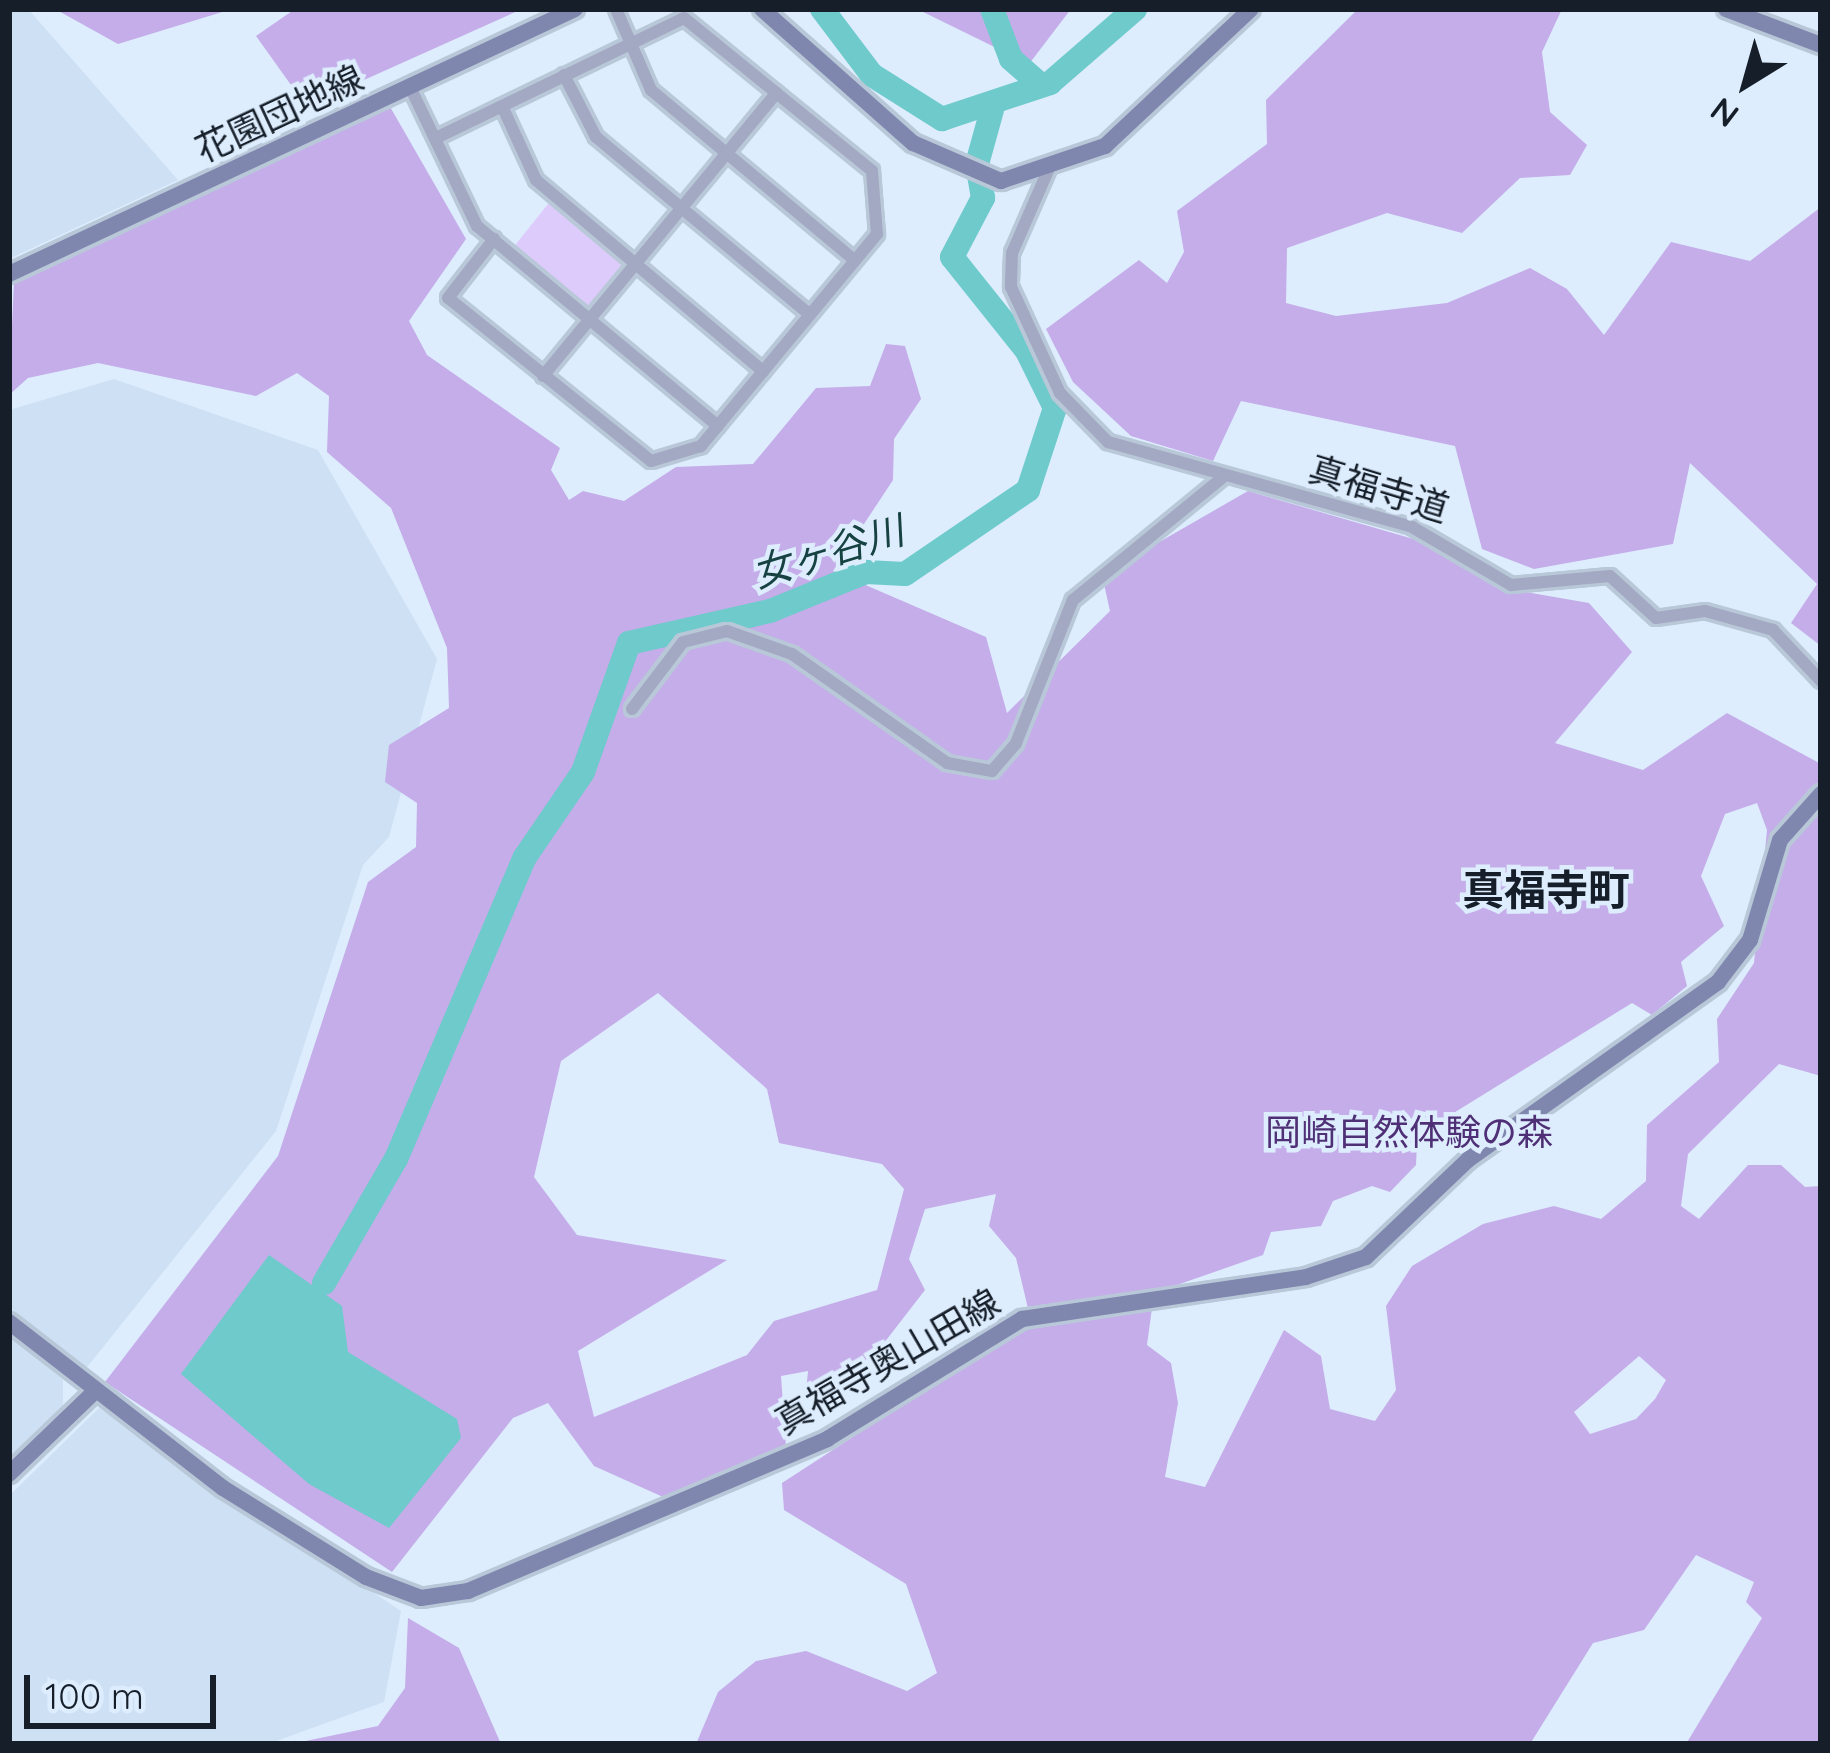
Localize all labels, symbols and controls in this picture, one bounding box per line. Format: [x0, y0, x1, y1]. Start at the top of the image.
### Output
north arrow [1686, 24, 1806, 144]
street label: 花園団地線 [188, 55, 370, 171]
text: N [1702, 89, 1746, 137]
street label: 真福寺道 [1304, 446, 1454, 530]
water label: 女ヶ谷川 [747, 507, 909, 597]
district label: 真福寺町 [1462, 865, 1630, 915]
park label: 岡崎自然体験の森 [1265, 1110, 1553, 1154]
street label: 真福寺奥山田線 [767, 1279, 1007, 1443]
scale bar [30, 1651, 222, 1725]
text: 100 m [45, 1673, 144, 1718]

